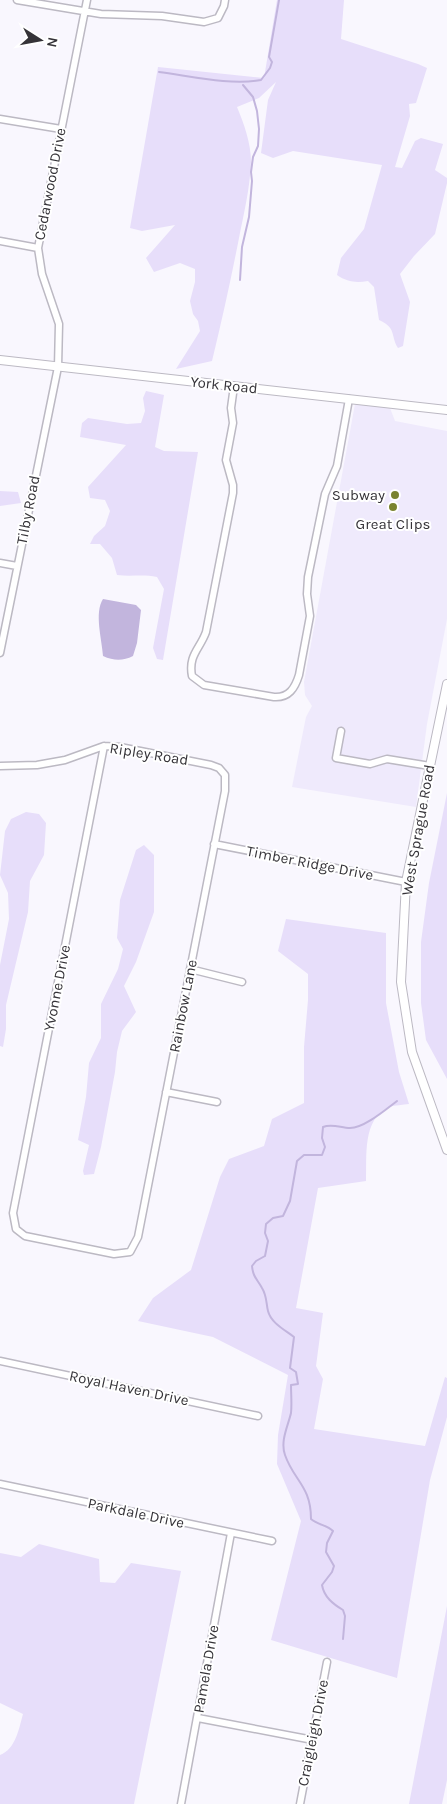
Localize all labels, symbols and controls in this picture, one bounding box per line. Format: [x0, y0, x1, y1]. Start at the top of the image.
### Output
north arrow [15, 15, 65, 65]
text: N [43, 36, 62, 49]
street label: Cedarwood Drive [30, 126, 70, 242]
street label: York Road [190, 373, 258, 397]
street label: Tilby Road [12, 474, 44, 546]
place label: Subway [332, 486, 385, 504]
marker: Subway [389, 489, 401, 501]
marker: Great Clips [387, 501, 399, 513]
place label: Great Clips [356, 515, 430, 533]
street label: Ripley Road [108, 739, 190, 769]
street label: West Sprague Road [398, 763, 438, 897]
street label: Timber Ridge Drive [245, 842, 375, 884]
street label: Yvonne Drive [40, 943, 74, 1033]
street label: Rainbow Lane [165, 958, 201, 1054]
street label: Royal Haven Drive [68, 1367, 190, 1409]
street label: Parkdale Drive [86, 1494, 186, 1532]
street label: Pamela Drive [189, 1623, 223, 1715]
street label: Craigleigh Drive [294, 1678, 332, 1788]

